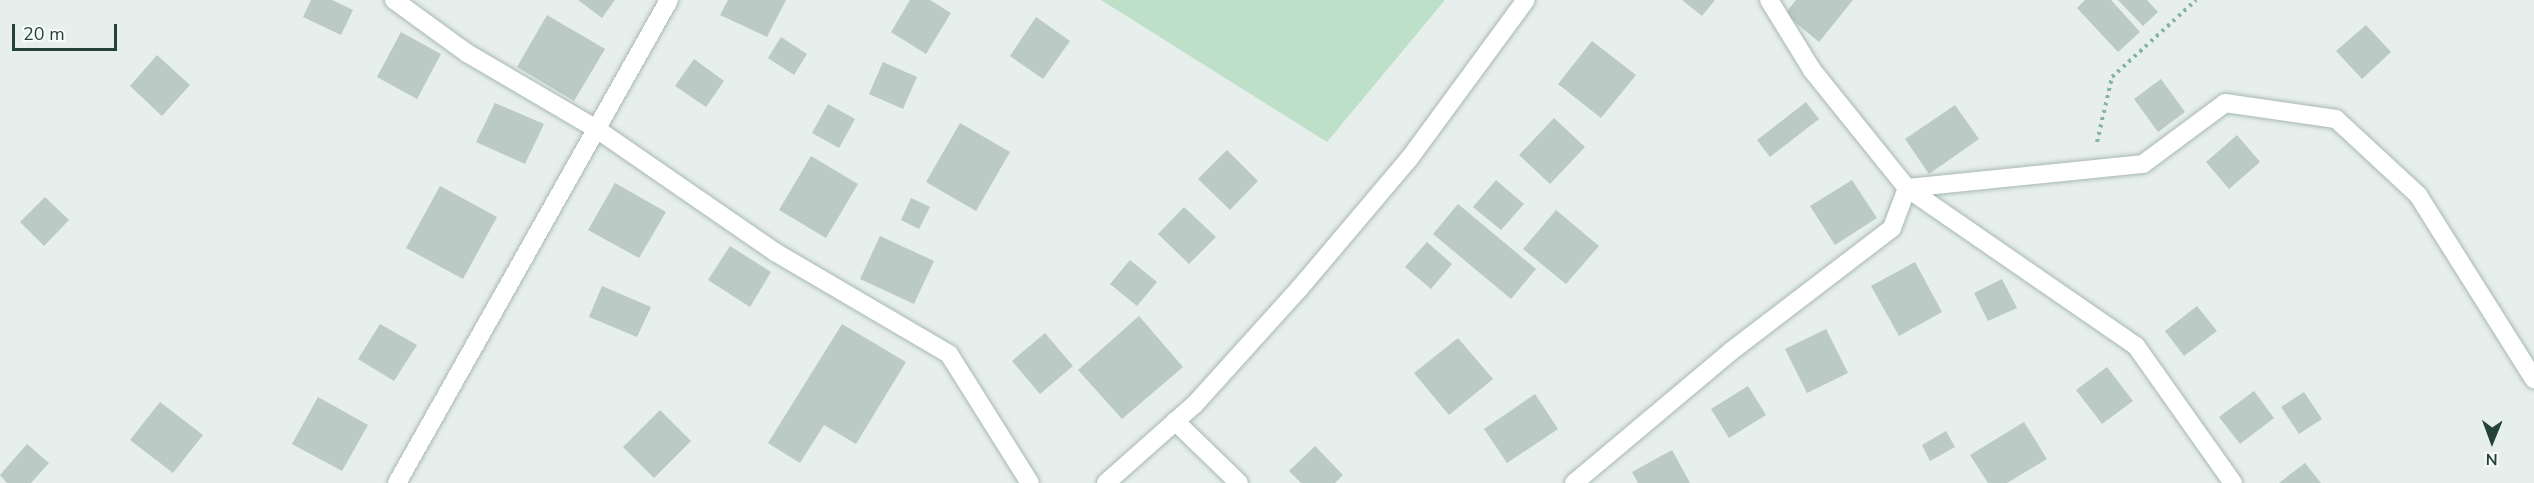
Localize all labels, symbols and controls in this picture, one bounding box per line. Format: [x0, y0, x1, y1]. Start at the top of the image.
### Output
scale bar [15, 12, 120, 50]
text: 20 m [23, 22, 65, 46]
north arrow [2462, 411, 2522, 471]
text: N [2486, 448, 2498, 470]

